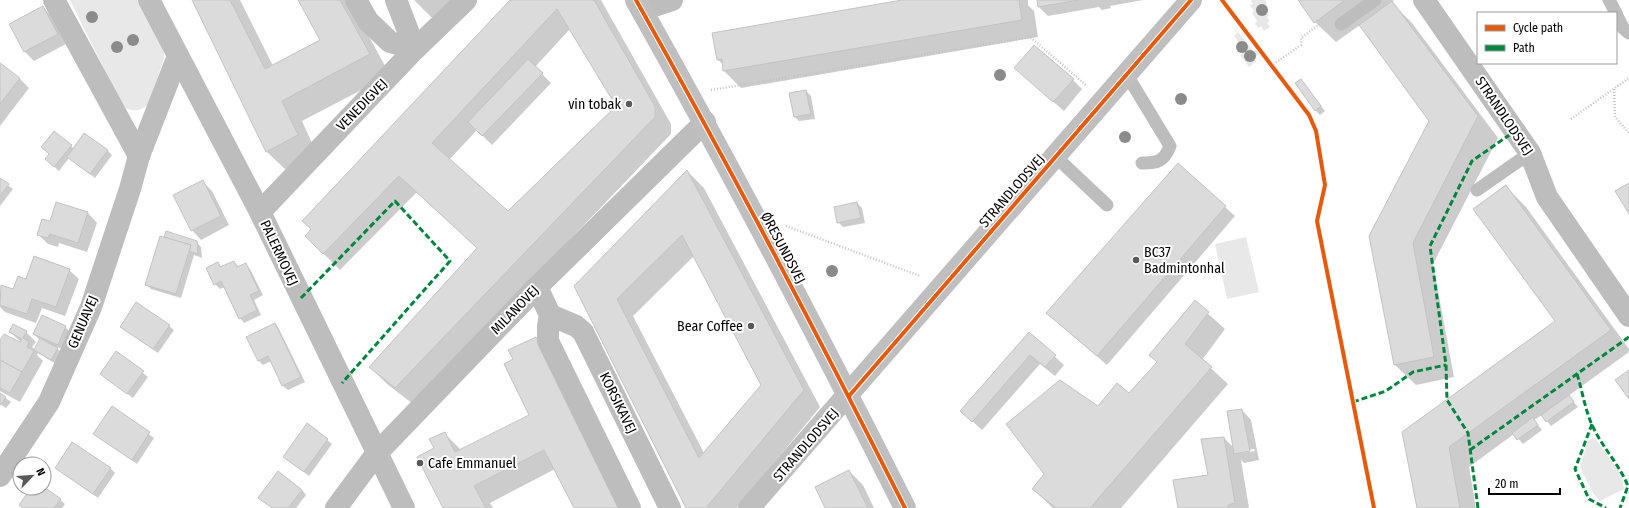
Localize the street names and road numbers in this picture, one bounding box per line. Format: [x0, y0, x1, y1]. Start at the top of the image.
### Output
street label: STRANDLODSVEJ [1471, 73, 1537, 159]
street label: VENEDIGVEJ [333, 75, 391, 135]
street label: STRANDLODSVEJ [976, 151, 1048, 231]
street label: ØRESUNDSVEJ [757, 209, 809, 287]
street label: PALERMOVEJ [256, 218, 302, 288]
street label: MILANOVEJ [487, 282, 543, 338]
street label: GENUAVEJ [64, 293, 102, 351]
street label: KORSIKAVEJ [596, 370, 640, 436]
street label: STRANDLODSVEJ [770, 405, 842, 485]

